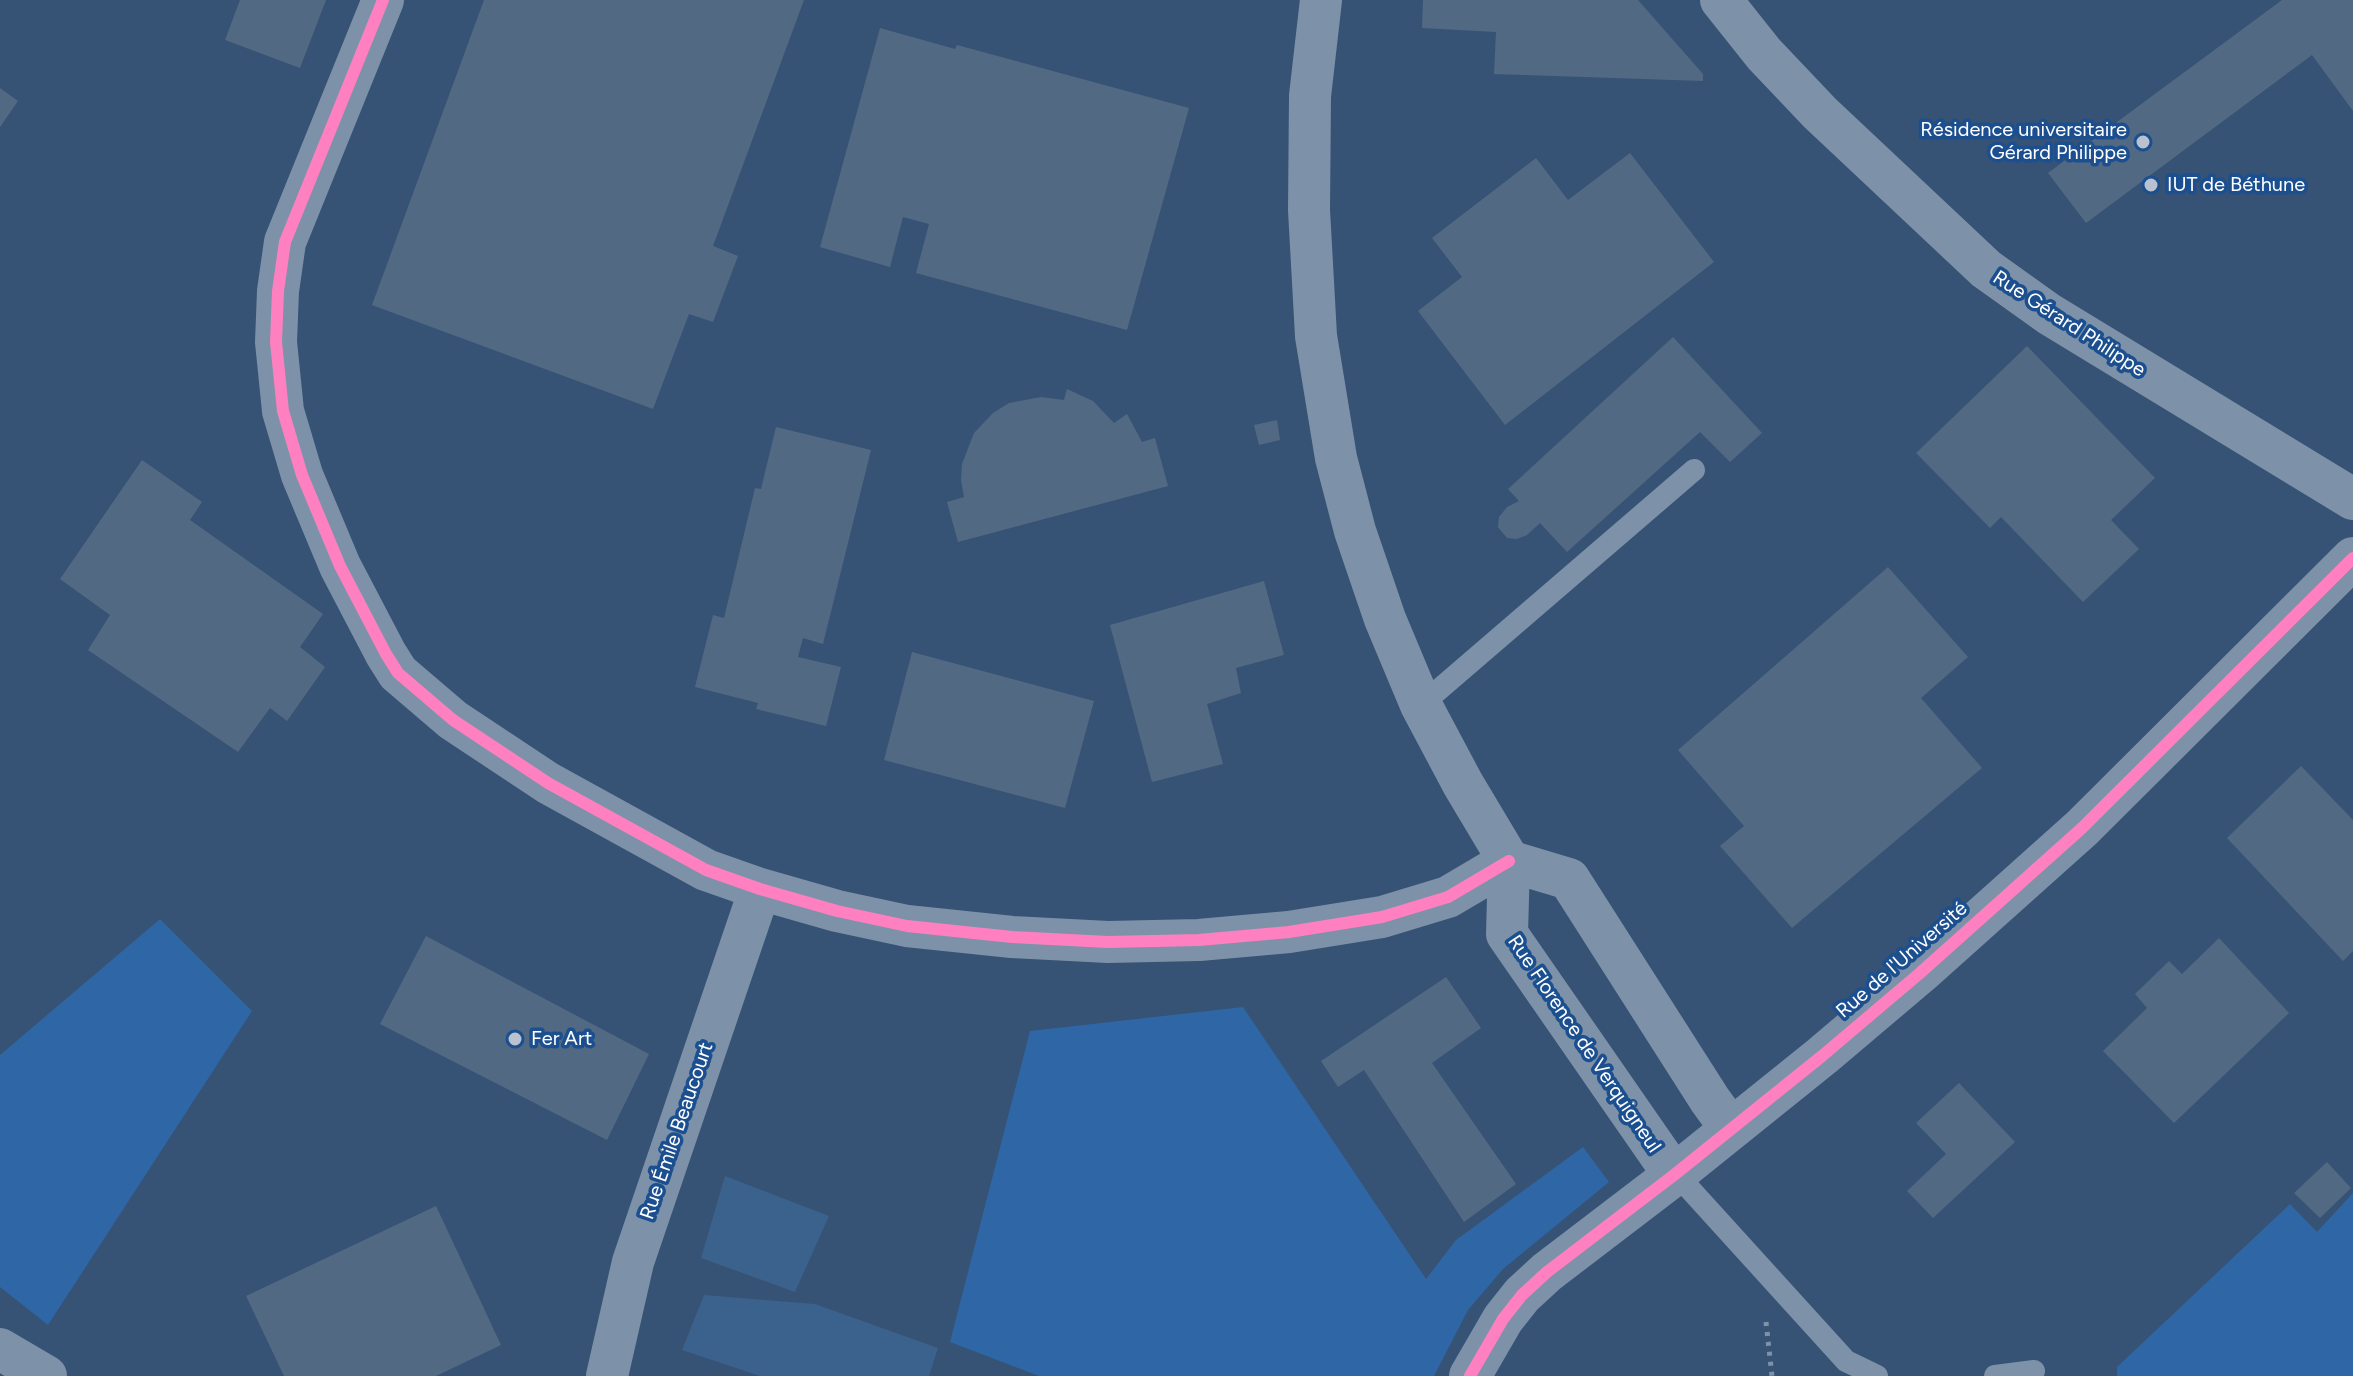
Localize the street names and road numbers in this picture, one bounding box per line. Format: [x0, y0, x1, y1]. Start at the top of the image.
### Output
street label: Rue Gérard Philippe [1988, 266, 2150, 382]
street label: Rue de l'Université [1832, 897, 1972, 1023]
street label: Rue Florence de Verquigneul [1502, 931, 1666, 1157]
street label: Rue Émile Beaucourt [635, 1039, 719, 1223]

